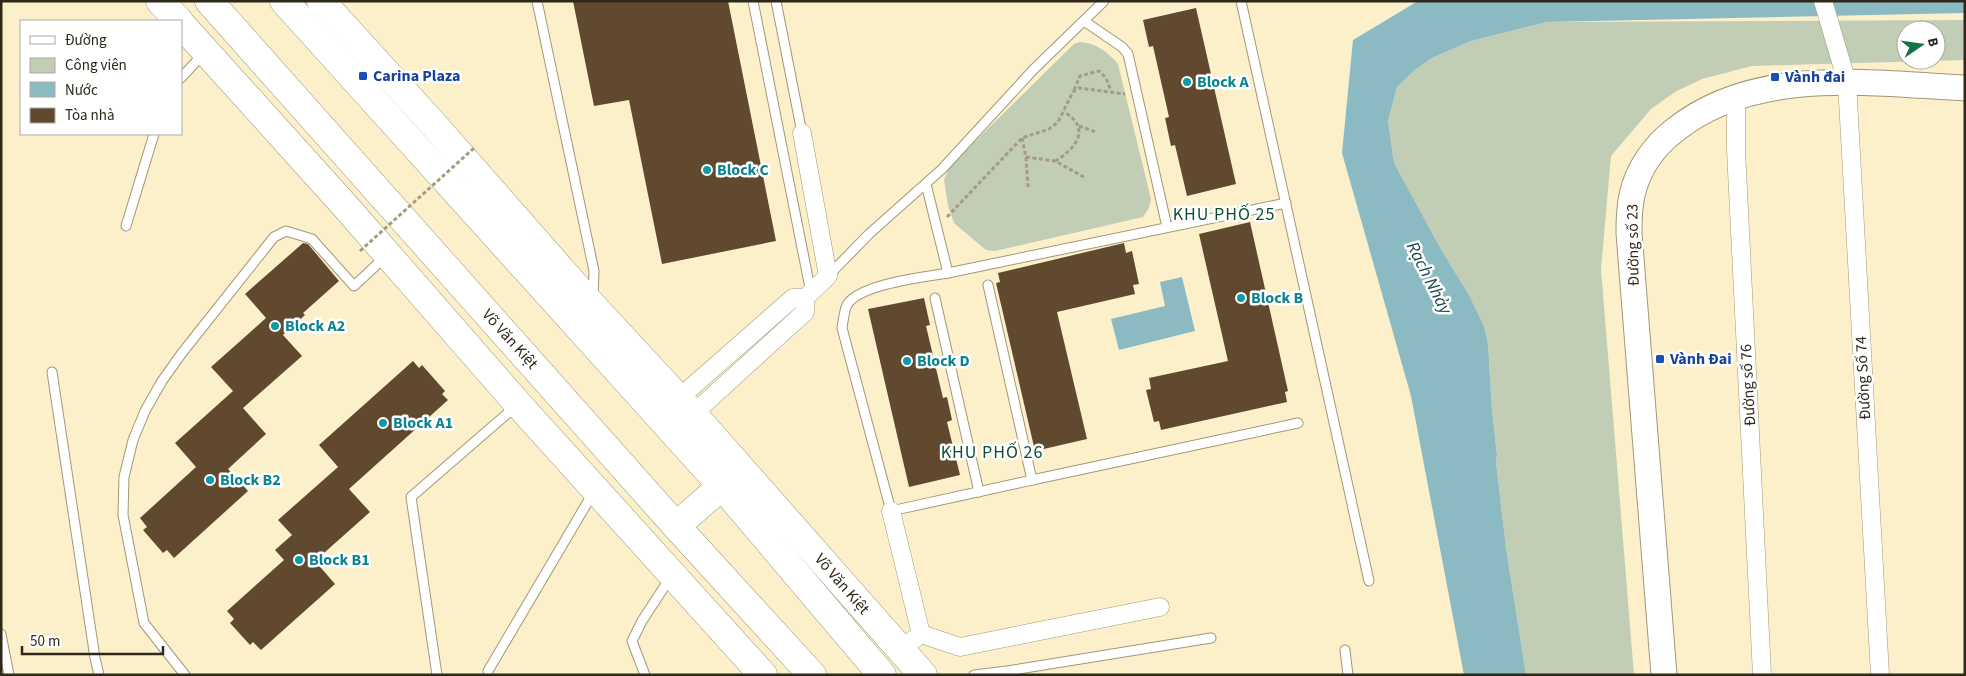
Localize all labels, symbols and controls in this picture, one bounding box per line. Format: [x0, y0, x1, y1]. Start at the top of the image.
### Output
legend [20, 20, 182, 135]
north arrow [1896, 20, 1946, 70]
text: Đường [65, 30, 107, 51]
text: B [1922, 36, 1944, 49]
text: Công viên [65, 55, 127, 76]
place label: Carina Plaza [373, 65, 460, 87]
place label: Vành đai [1784, 66, 1845, 88]
marker: Carina Plaza [357, 70, 369, 82]
place label: Block A [1197, 71, 1250, 93]
marker: Vành đai [1769, 71, 1781, 83]
marker: Block A [1181, 76, 1193, 88]
text: Nước [65, 80, 98, 101]
text: Tòa nhà [65, 105, 114, 126]
place label: Block C [717, 159, 769, 181]
marker: Block C [701, 164, 713, 176]
district label: KHU PHỐ 25 [1173, 202, 1275, 227]
street label: Đường số 23 [1621, 204, 1645, 286]
water label: Rạch Nhảy [1400, 237, 1458, 320]
place label: Block B [1251, 287, 1304, 309]
marker: Block B [1235, 292, 1247, 304]
street label: Võ Văn Kiệt [477, 304, 543, 374]
place label: Block A2 [285, 315, 345, 337]
marker: Block A2 [269, 320, 281, 332]
street label: Đường Số 74 [1850, 335, 1876, 420]
street label: Đường số 76 [1735, 343, 1761, 427]
place label: Vành Đai [1669, 348, 1732, 370]
place label: Block D [917, 350, 970, 372]
marker: Vành Đai [1654, 353, 1666, 365]
marker: Block D [901, 355, 913, 367]
place label: Block A1 [393, 412, 453, 434]
marker: Block A1 [377, 417, 389, 429]
district label: KHU PHỐ 26 [941, 440, 1043, 465]
place label: Block B2 [220, 469, 281, 491]
marker: Block B2 [204, 474, 216, 486]
place label: Block B1 [309, 549, 370, 571]
street label: Võ Văn Kiệt [809, 549, 875, 620]
marker: Block B1 [293, 554, 305, 566]
scale bar [22, 624, 164, 656]
text: 50 m [30, 631, 60, 652]

